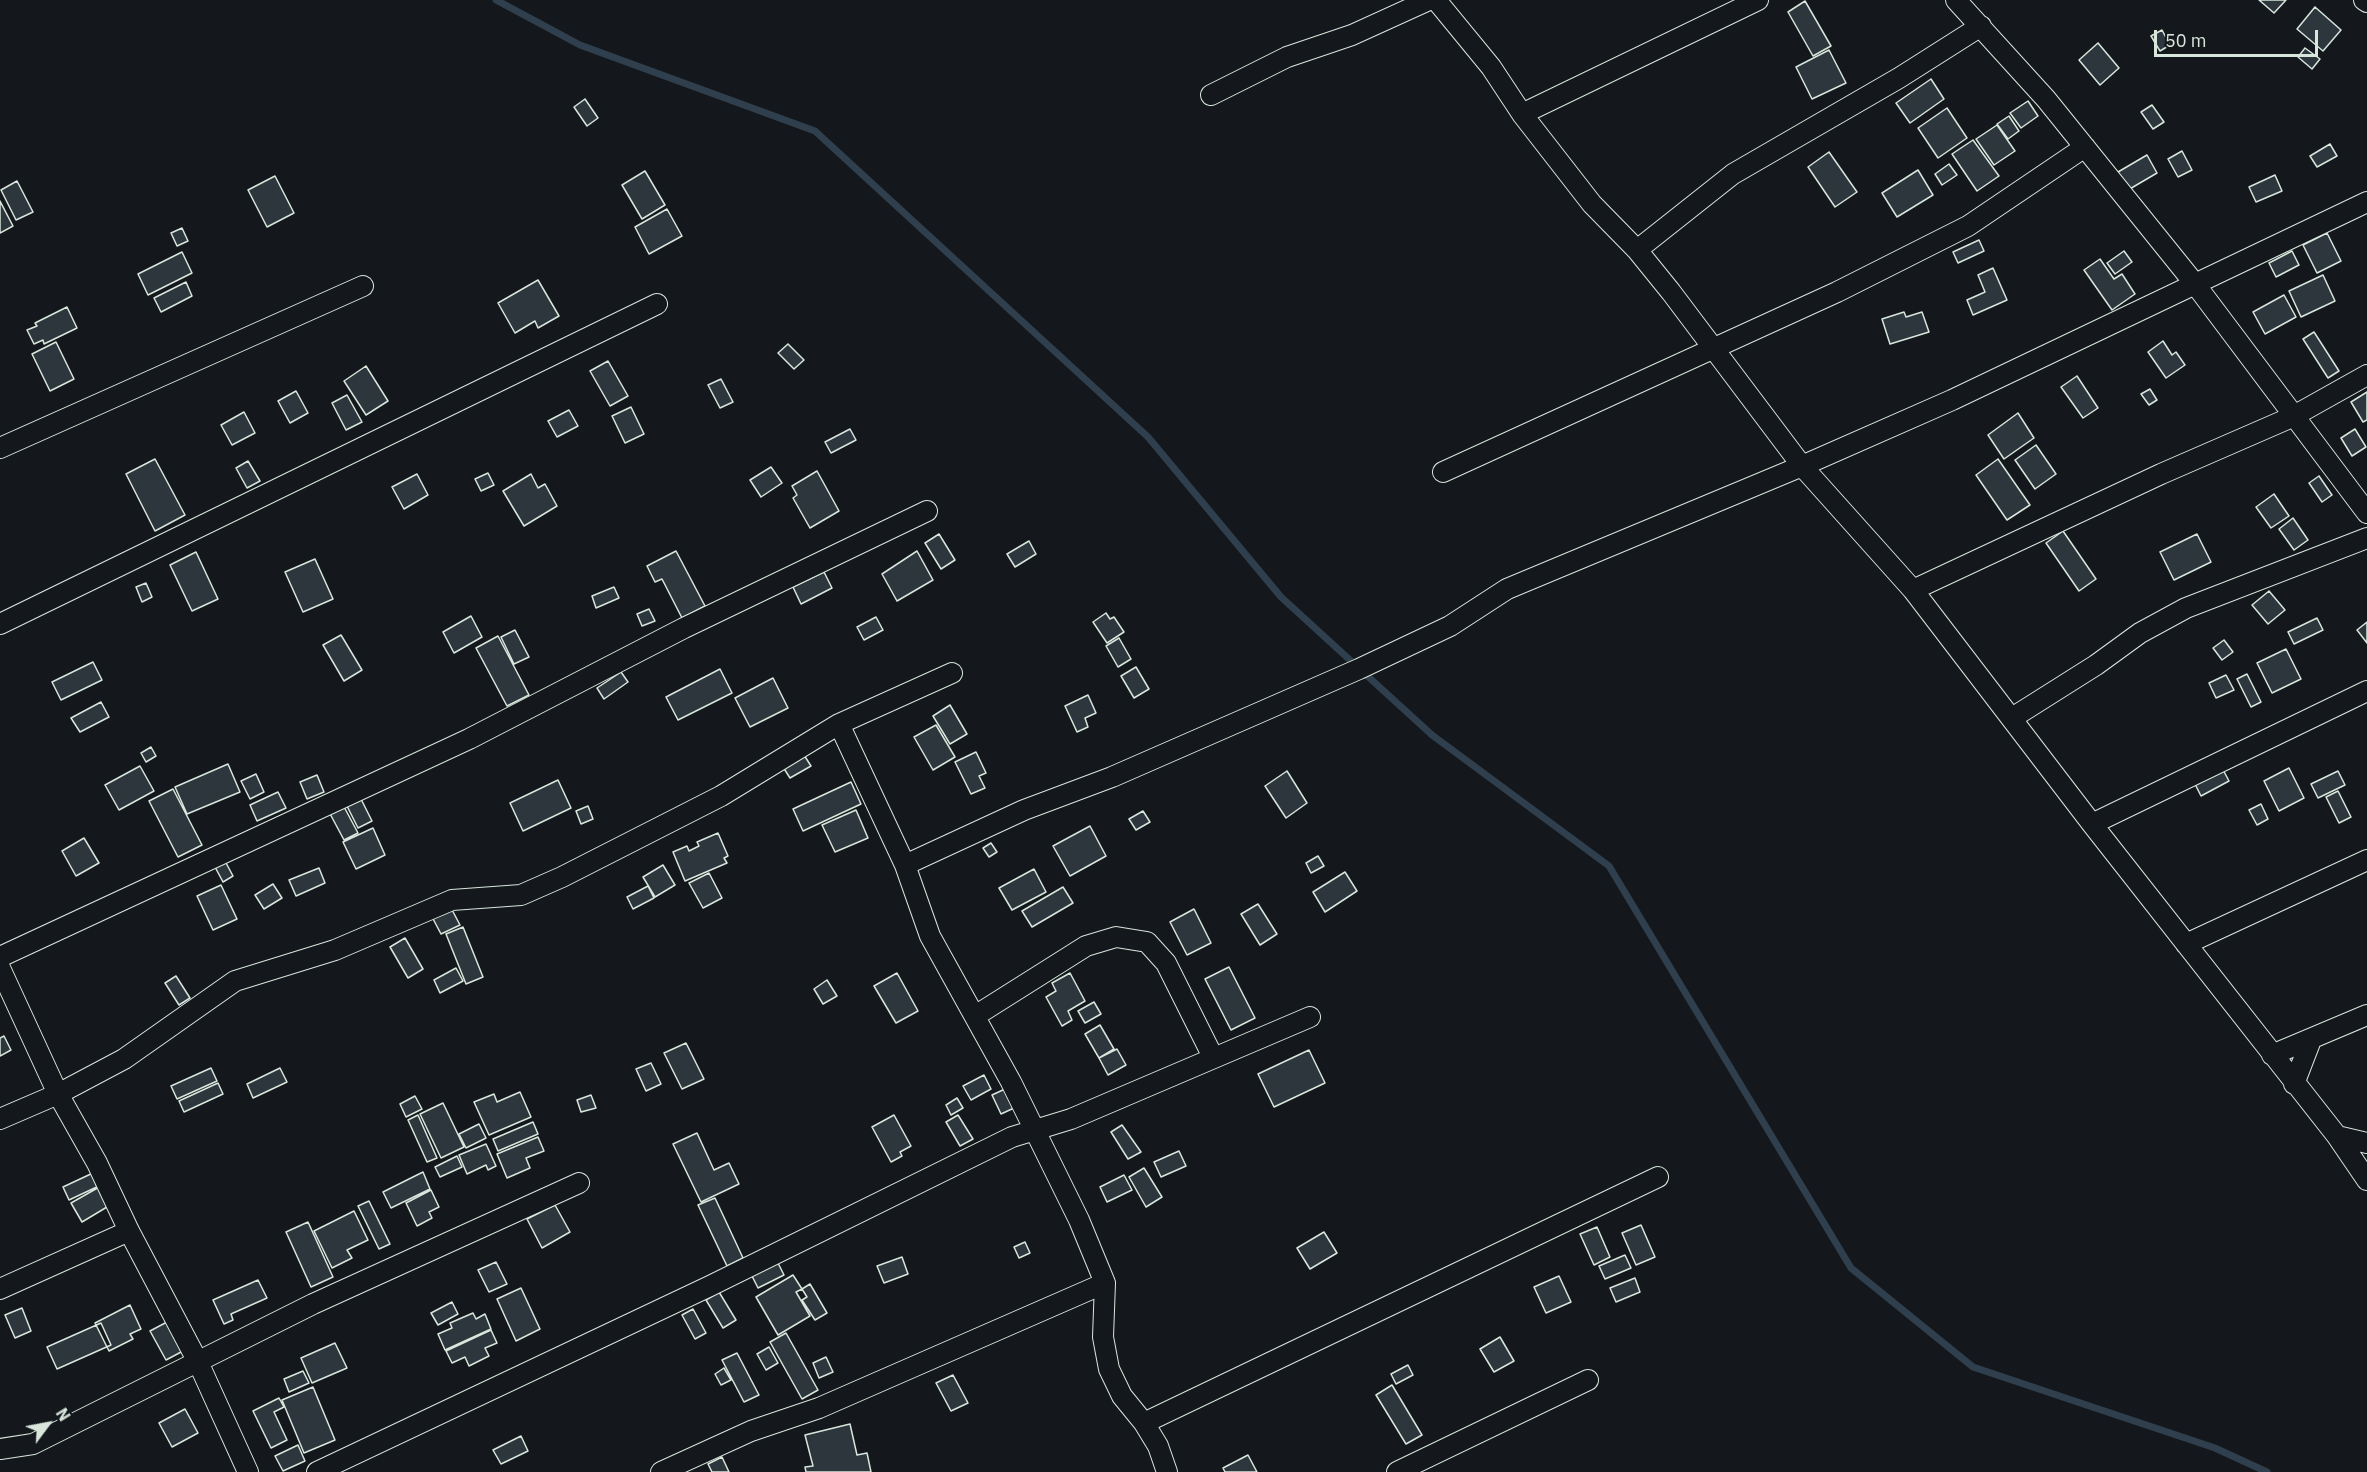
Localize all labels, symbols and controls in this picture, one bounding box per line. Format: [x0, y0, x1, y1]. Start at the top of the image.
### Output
scale bar [2157, 18, 2320, 56]
text: 50 m [2165, 29, 2207, 52]
north arrow [18, 1394, 78, 1454]
text: N [52, 1404, 75, 1425]

